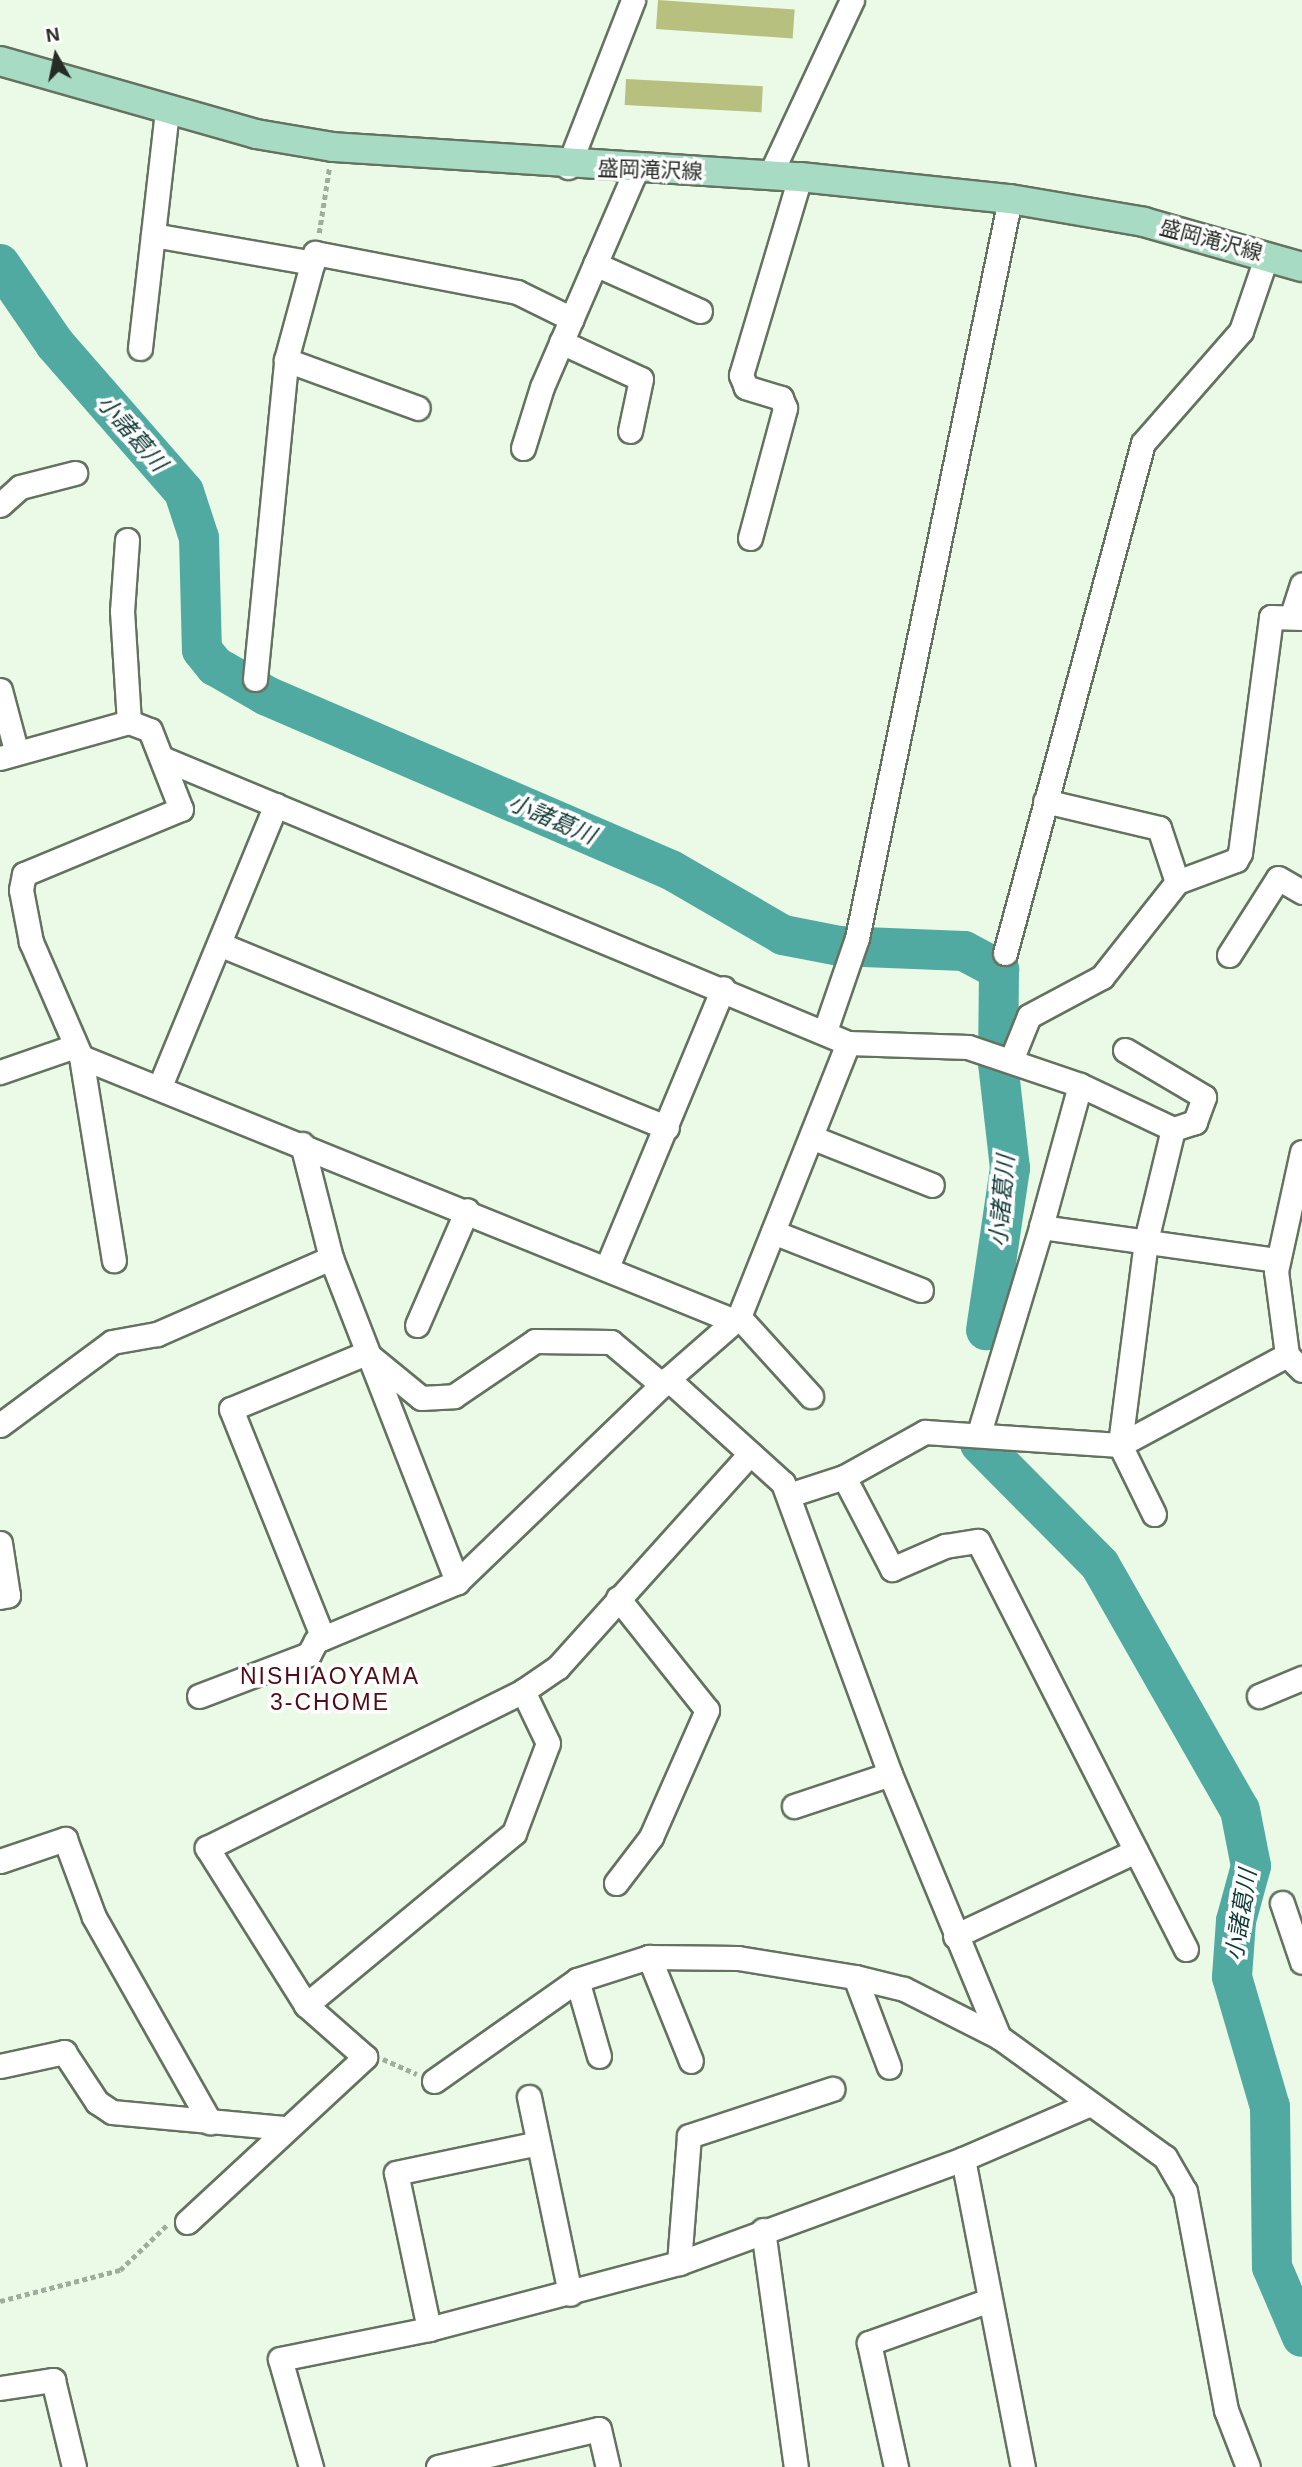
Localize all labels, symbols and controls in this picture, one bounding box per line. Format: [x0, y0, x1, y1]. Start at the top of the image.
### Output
north arrow [21, 21, 91, 91]
text: N [44, 23, 61, 46]
street label: 盛岡滝沢線 [597, 156, 703, 184]
street label: 盛岡滝沢線 [1157, 214, 1265, 266]
water label: 小諸葛川 [91, 389, 173, 477]
water label: 小諸葛川 [504, 788, 600, 850]
water label: 小諸葛川 [984, 1154, 1020, 1248]
district label: NISHIAOYAMA 3-CHOME [241, 1662, 419, 1716]
water label: 小諸葛川 [1220, 1867, 1262, 1963]

